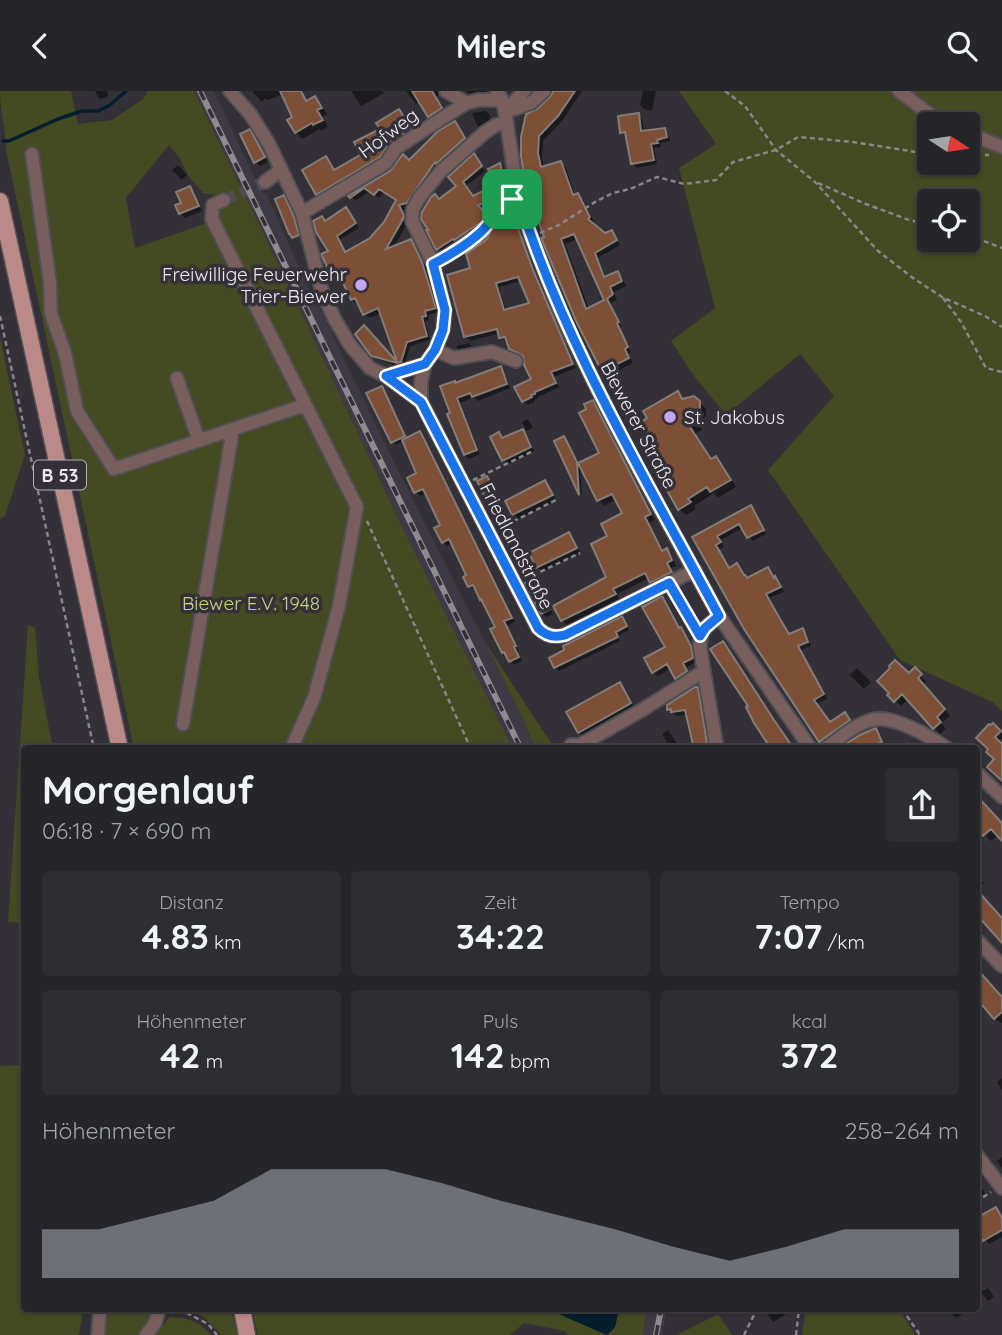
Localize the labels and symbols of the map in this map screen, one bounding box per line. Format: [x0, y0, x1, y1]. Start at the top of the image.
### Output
street label: Hofweg [353, 103, 423, 163]
north arrow [917, 112, 980, 175]
pin [482, 169, 542, 229]
place label: Freiwillige Feuerwehr Trier-Biewer [162, 262, 348, 308]
marker: Freiwillige Feuerwehr Trier-Biewer [353, 277, 369, 293]
street label: Biewerer Straße [595, 357, 683, 493]
place label: St. Jakobus [684, 405, 785, 429]
marker: St. Jakobus [662, 409, 678, 425]
road number: B 53 [34, 461, 86, 489]
street label: Friedlandstraße [475, 479, 559, 613]
park label: Biewer E.V. 1948 [182, 591, 320, 615]

